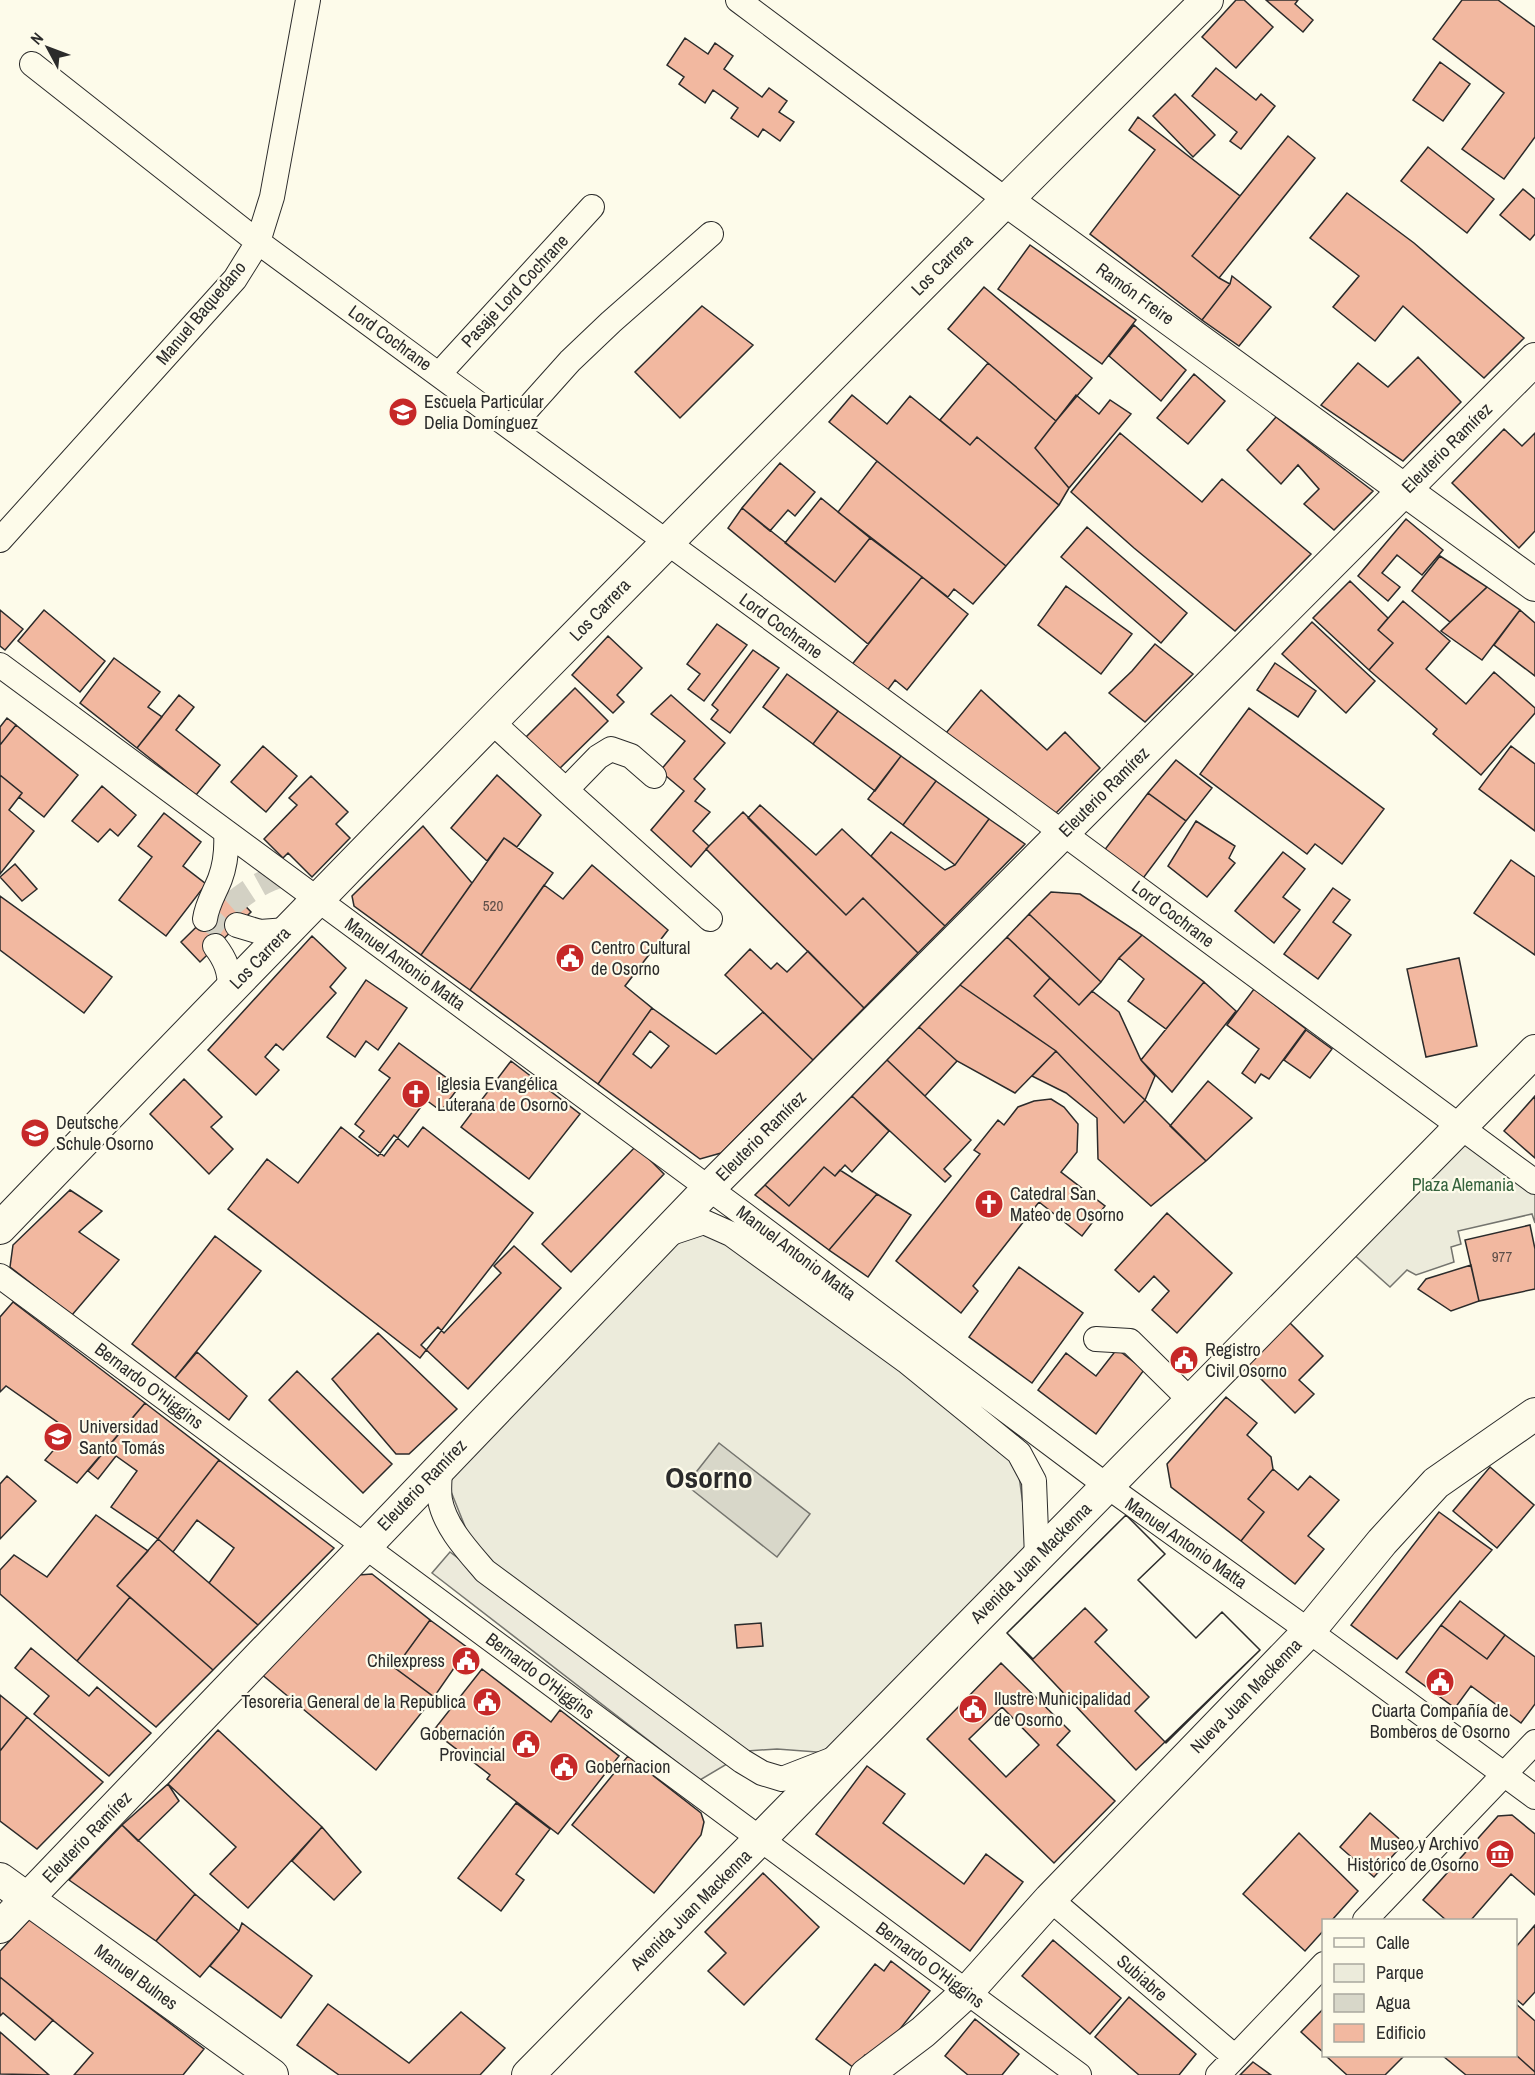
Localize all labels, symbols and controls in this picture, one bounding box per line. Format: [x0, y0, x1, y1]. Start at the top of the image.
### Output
north arrow [18, 18, 78, 78]
text: N [25, 27, 48, 49]
street label: Pasaje Lord Cochrane [455, 228, 574, 353]
street label: Los Carrera [905, 228, 978, 301]
street label: Manuel Baquedano [150, 256, 251, 370]
street label: Ramón Freire [1091, 257, 1179, 330]
street label: Lord Cochrane [343, 299, 437, 376]
place label: Escuela Particular Delia Domínguez [424, 389, 544, 435]
school or university icon: Escuela Particular Delia Domínguez [387, 396, 419, 428]
street label: Eleuterio Ramírez [1396, 397, 1498, 499]
street label: Los Carrera [564, 573, 636, 646]
street label: Lord Cochrane [734, 587, 828, 664]
street label: Eleuterio Ramírez [1053, 741, 1155, 843]
street label: Lord Cochrane [1127, 874, 1220, 953]
house number: 520 [483, 895, 503, 916]
street label: Manuel Antonio Matta [340, 911, 471, 1016]
street label: Los Carrera [224, 921, 296, 994]
place label: Centro Cultural de Osorno [591, 935, 690, 981]
public building icon: Centro Cultural de Osorno [554, 942, 586, 974]
place label: Iglesia Evangélica Luterana de Osorno [437, 1071, 568, 1117]
church icon: Iglesia Evangélica Luterana de Osorno [400, 1078, 432, 1110]
street label: Eleuterio Ramírez [710, 1085, 812, 1187]
place label: Deutsche Schule Osorno [56, 1110, 154, 1156]
school or university icon: Deutsche Schule Osorno [19, 1117, 51, 1149]
park label: Plaza Alemania [1412, 1172, 1514, 1197]
place label: Catedral San Mateo de Osorno [1010, 1181, 1124, 1227]
church icon: Catedral San Mateo de Osorno [973, 1188, 1005, 1220]
street label: Manuel Antonio Matta [731, 1199, 861, 1306]
house number: 977 [1492, 1246, 1512, 1267]
street label: Bernardo O'Higgins [90, 1336, 209, 1435]
place label: Registro Civil Osorno [1205, 1337, 1287, 1383]
public building icon: Registro Civil Osorno [1168, 1344, 1200, 1376]
place label: Universidad Santo Tomás [79, 1414, 165, 1460]
school or university icon: Universidad Santo Tomás [42, 1421, 74, 1453]
street label: Eleuterio Ramírez [371, 1433, 472, 1536]
district label: Osorno [665, 1457, 753, 1497]
street label: Manuel Antonio Matta [1120, 1491, 1252, 1594]
street label: Avenida Juan Mackenna [964, 1496, 1097, 1630]
street label: Bernardo O'Higgins [481, 1626, 600, 1725]
street label: Nueva Juan Mackenna [1184, 1633, 1307, 1759]
public building icon: Chilexpress [450, 1645, 482, 1677]
place label: Chilexpress [367, 1648, 445, 1673]
public building icon: Cuarta Compañía de Bomberos de Osorno [1424, 1666, 1456, 1698]
public building icon: Tesoreria General de la Republica [471, 1686, 503, 1718]
place label: Ilustre Municipalidad de Osorno [994, 1686, 1131, 1732]
place label: Tesoreria General de la Republica [241, 1689, 466, 1714]
public building icon: Ilustre Municipalidad de Osorno [957, 1693, 989, 1725]
place label: Cuarta Compañía de Bomberos de Osorno [1370, 1698, 1510, 1744]
place label: Gobernación Provincial [420, 1721, 505, 1767]
public building icon: Gobernación Provincial [510, 1728, 542, 1760]
public building icon: Gobernacion [548, 1751, 580, 1783]
place label: Gobernacion [585, 1754, 670, 1779]
street label: Eleuterio Ramírez [36, 1785, 137, 1888]
place label: Museo y Archivo Histórico de Osorno [1347, 1831, 1479, 1877]
museum icon: Museo y Archivo Histórico de Osorno [1484, 1838, 1516, 1870]
street label: Avenida Juan Mackenna [624, 1843, 757, 1977]
street label: Bernardo O'Higgins [871, 1915, 990, 2014]
legend [1322, 1919, 1517, 2057]
text: Calle [1376, 1930, 1410, 1955]
street label: Manuel Bulnes [89, 1938, 183, 2015]
street label: Subiabre [1112, 1949, 1173, 2007]
text: Parque [1376, 1960, 1424, 1985]
text: Agua [1375, 1990, 1410, 2015]
text: Edificio [1376, 2020, 1426, 2045]

